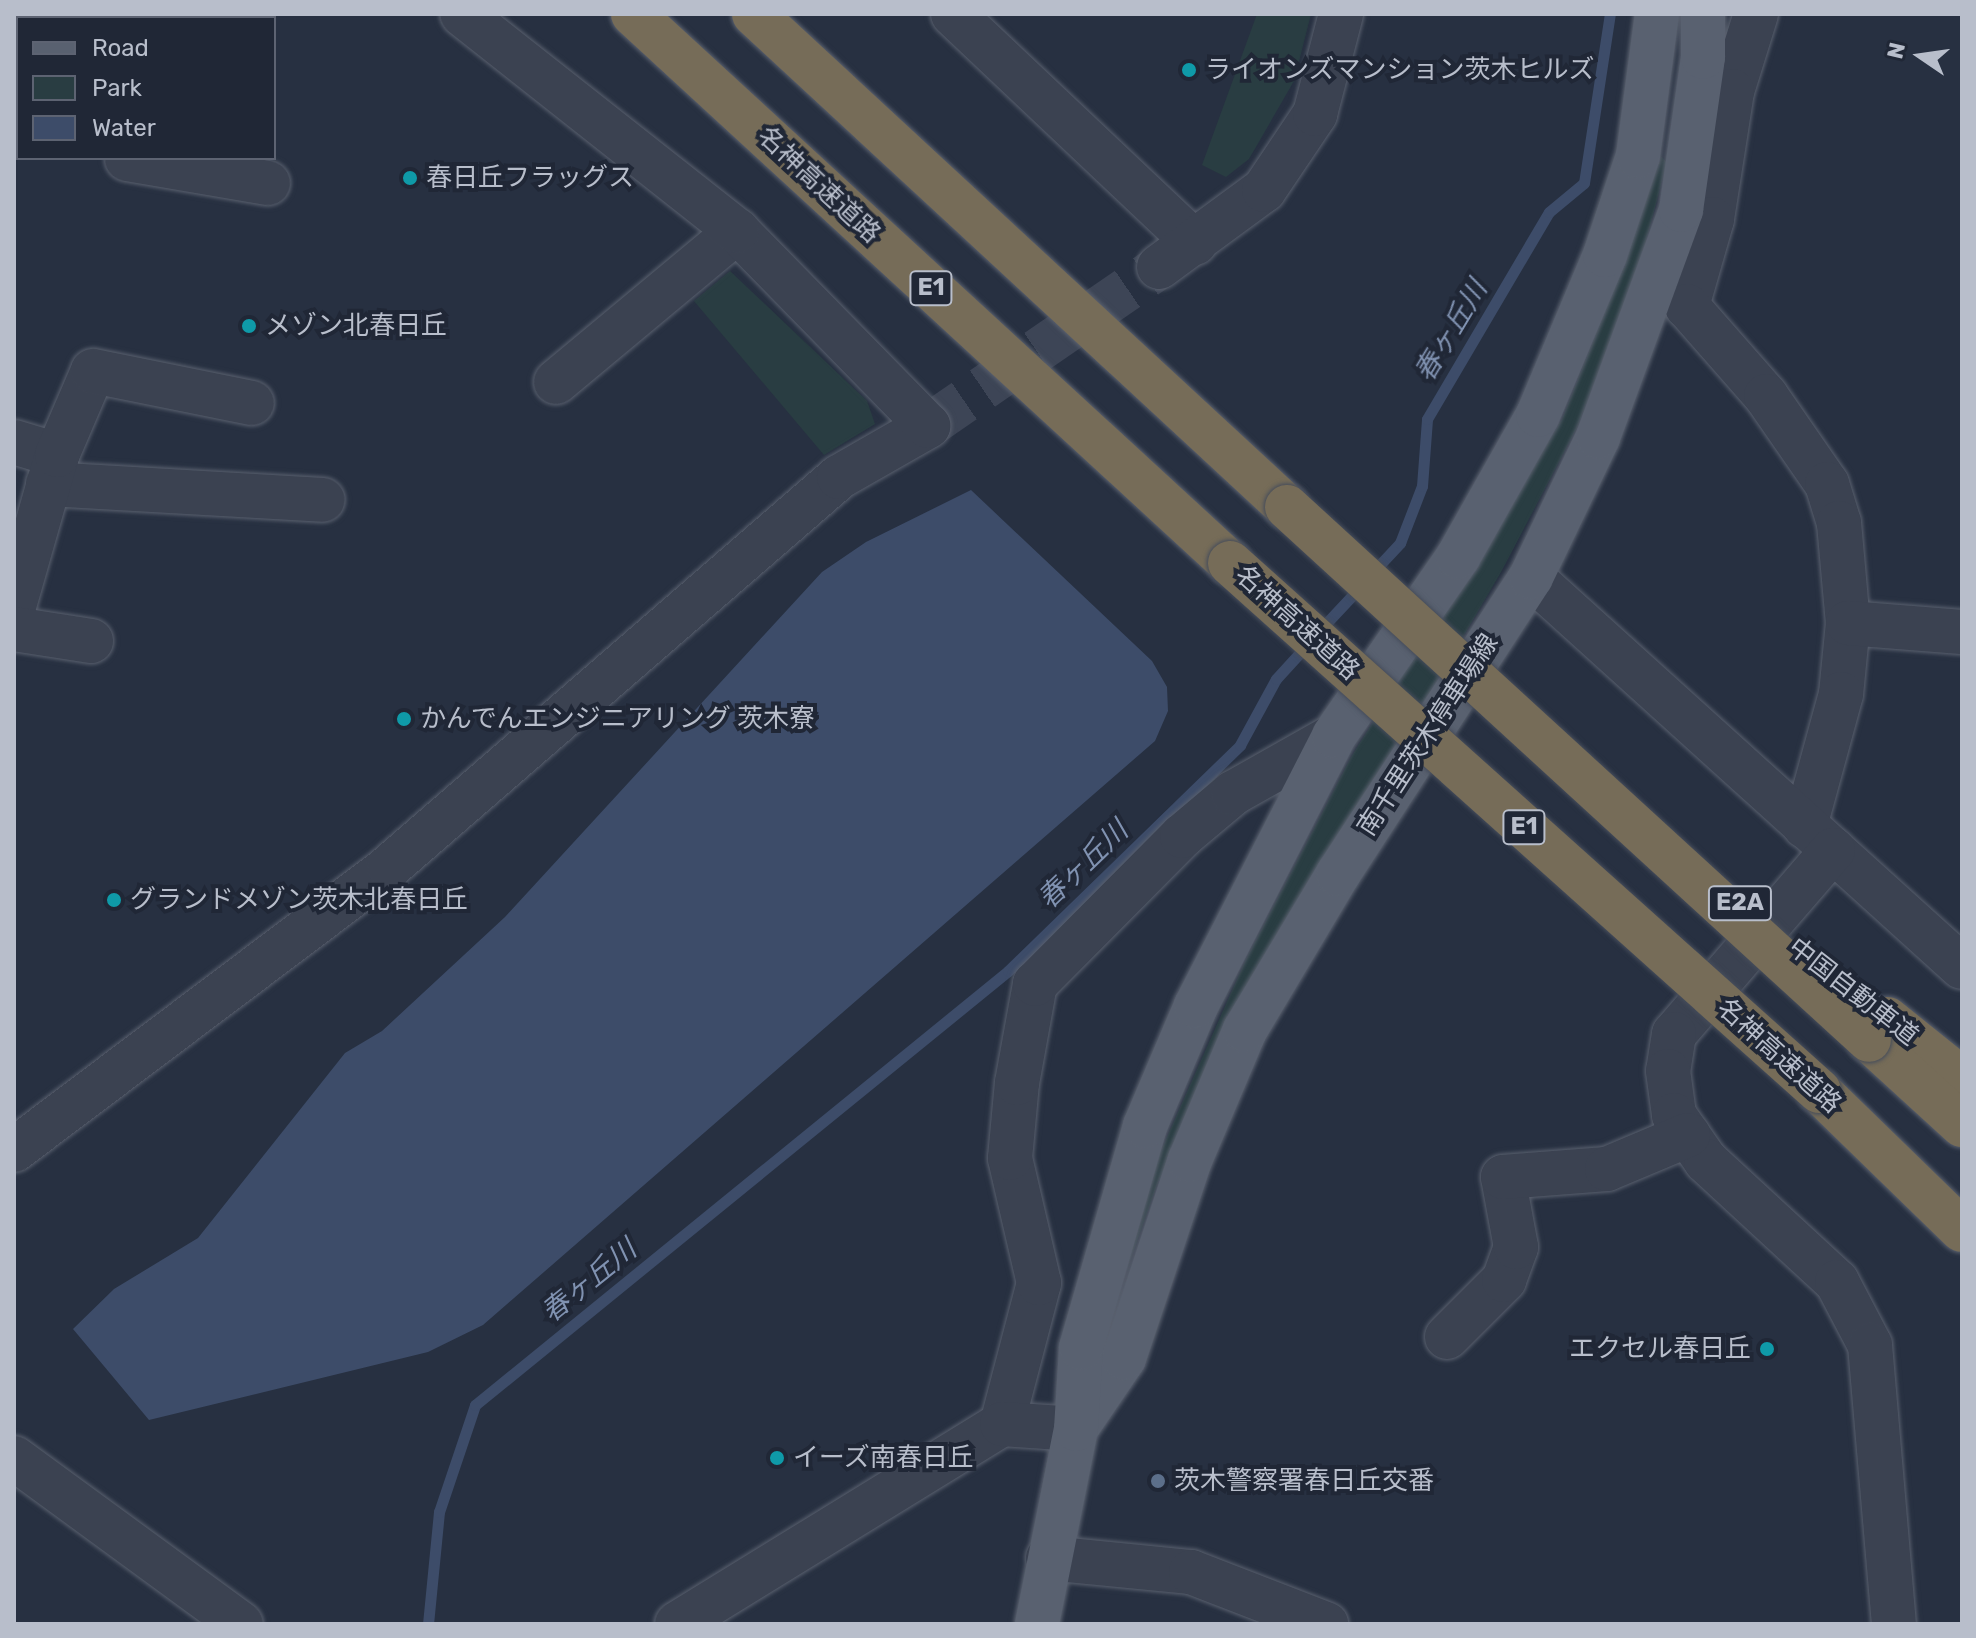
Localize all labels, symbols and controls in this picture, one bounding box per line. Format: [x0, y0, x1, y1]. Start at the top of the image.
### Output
legend [16, 16, 276, 160]
north arrow [1880, 16, 1960, 96]
text: Road [92, 34, 149, 62]
text: N [1881, 40, 1911, 61]
place label: ライオンズマンション茨木ヒルズ [1205, 54, 1595, 86]
marker: ライオンズマンション茨木ヒルズ [1180, 61, 1198, 79]
text: Park [92, 74, 142, 102]
text: Water [92, 114, 156, 142]
street label: 名神高速道路 [751, 120, 887, 250]
place label: 春日丘フラッグス [426, 162, 634, 194]
marker: 春日丘フラッグス [401, 169, 419, 187]
road number: E1 [909, 268, 953, 308]
water label: 春ヶ丘川 [1408, 274, 1494, 388]
place label: メゾン北春日丘 [265, 310, 447, 342]
marker: メゾン北春日丘 [240, 317, 258, 335]
street label: 名神高速道路 [1229, 559, 1365, 687]
street label: 南千里茨木停車場線 [1351, 628, 1505, 842]
place label: かんでんエンジニアリング 茨木寮 [420, 703, 816, 735]
marker: かんでんエンジニアリング 茨木寮 [395, 710, 413, 728]
road number: E1 [1502, 807, 1546, 847]
water label: 春ヶ丘川 [1031, 814, 1135, 916]
road number: E2A [1706, 883, 1774, 923]
place label: グランドメゾン茨木北春日丘 [130, 884, 468, 916]
marker: グランドメゾン茨木北春日丘 [105, 891, 123, 909]
street label: 中国自動車道 [1782, 932, 1924, 1052]
street label: 名神高速道路 [1711, 992, 1847, 1120]
water label: 春ヶ丘川 [535, 1233, 643, 1329]
place label: エクセル春日丘 [1569, 1333, 1751, 1365]
marker: エクセル春日丘 [1758, 1340, 1776, 1358]
place label: イーズ南春日丘 [793, 1442, 975, 1474]
marker: イーズ南春日丘 [768, 1449, 786, 1467]
place label: 茨木警察署春日丘交番 [1174, 1465, 1434, 1497]
marker: 茨木警察署春日丘交番 [1149, 1472, 1167, 1490]

